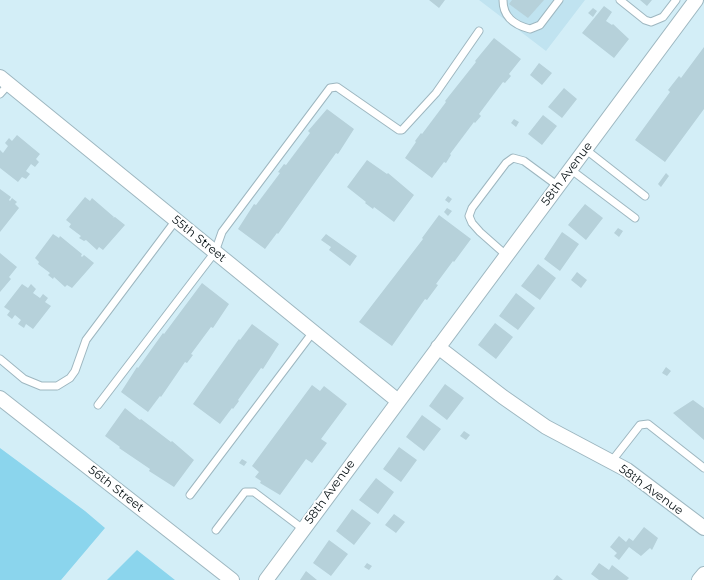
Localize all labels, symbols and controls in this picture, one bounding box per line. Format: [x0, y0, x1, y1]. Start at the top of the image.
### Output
street label: 58th Avenue [538, 139, 596, 209]
street label: 55th Street [169, 213, 229, 265]
street label: 58th Avenue [302, 457, 358, 527]
street label: 58th Avenue [616, 462, 686, 518]
street label: 56th Street [85, 463, 147, 515]

